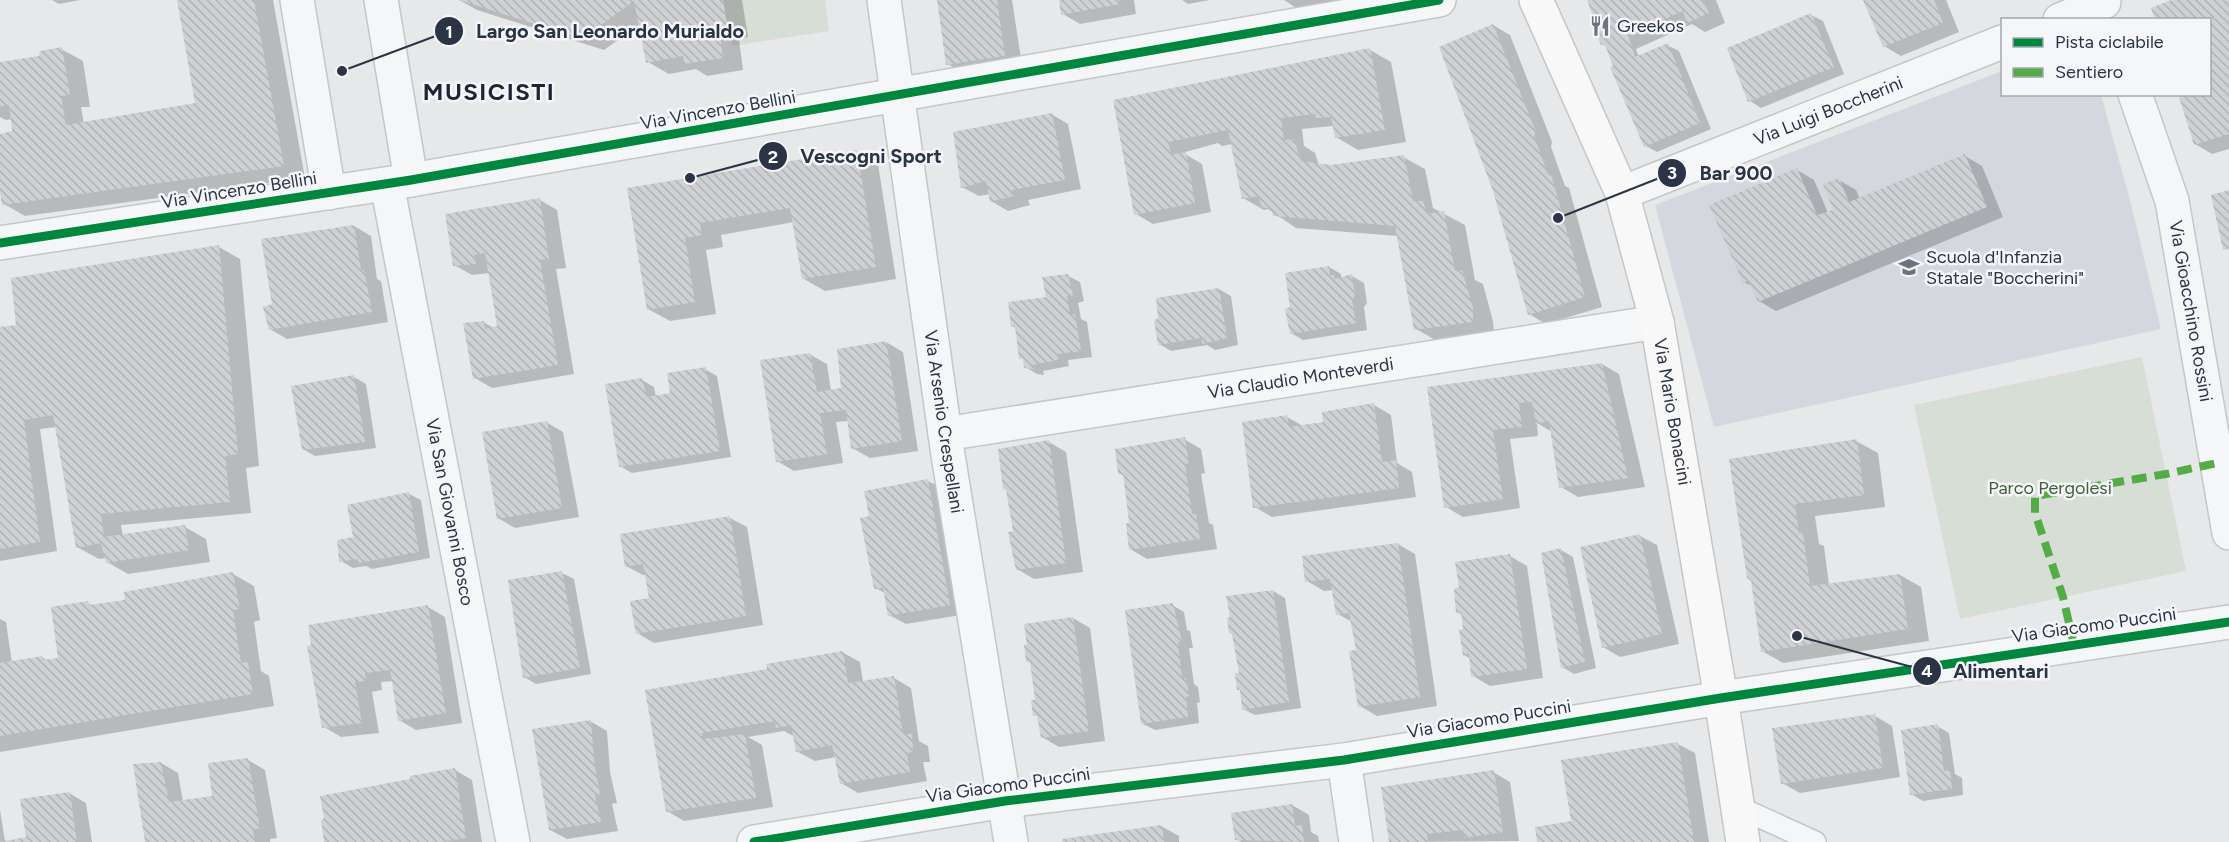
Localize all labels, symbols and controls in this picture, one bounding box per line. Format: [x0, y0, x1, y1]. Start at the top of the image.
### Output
callout: Largo San Leonardo Murialdo [434, 12, 756, 50]
restaurant icon: Greekos [1588, 14, 1612, 38]
place label: Greekos [1617, 15, 1684, 37]
legend [2001, 18, 2211, 96]
text: Largo San Leonardo Murialdo [476, 19, 744, 43]
text: 1 [445, 21, 453, 43]
text: Pista ciclabile [2055, 31, 2164, 53]
text: Sentiero [2055, 61, 2123, 83]
street label: Via Luigi Boccherini [1751, 72, 1906, 151]
district label: MUSICISTI [423, 77, 555, 106]
street label: Via Vincenzo Bellini [639, 85, 797, 135]
callout: Vescogni Sport [758, 137, 954, 175]
text: Vescogni Sport [800, 144, 942, 168]
text: 2 [768, 146, 778, 168]
callout: Bar 900 [1657, 154, 1784, 192]
text: Bar 900 [1700, 161, 1772, 185]
text: 3 [1667, 162, 1677, 184]
street label: Via Vincenzo Bellini [160, 167, 318, 213]
street label: Via Gioacchino Rossini [2165, 219, 2217, 403]
place label: Scuola d'Infanzia Statale "Boccherini" [1926, 246, 2084, 289]
school or university icon: Scuola d'Infanzia Statale "Boccherini" [1897, 255, 1921, 279]
street label: Via Arsenio Crespellani [920, 329, 968, 515]
street label: Via Mario Bonacini [1649, 337, 1696, 487]
street label: Via Claudio Monteverdi [1206, 353, 1395, 404]
street label: Via San Giovanni Bosco [421, 417, 479, 608]
park label: Parco Pergolesi [1988, 477, 2112, 499]
street label: Via Giacomo Puccini [2010, 603, 2178, 647]
callout: Alimentari [1912, 652, 2061, 690]
text: Alimentari [1953, 659, 2049, 683]
text: 4 [1921, 660, 1933, 682]
street label: Via Giacomo Puccini [1405, 695, 1573, 743]
street label: Via Giacomo Puccini [924, 763, 1092, 807]

